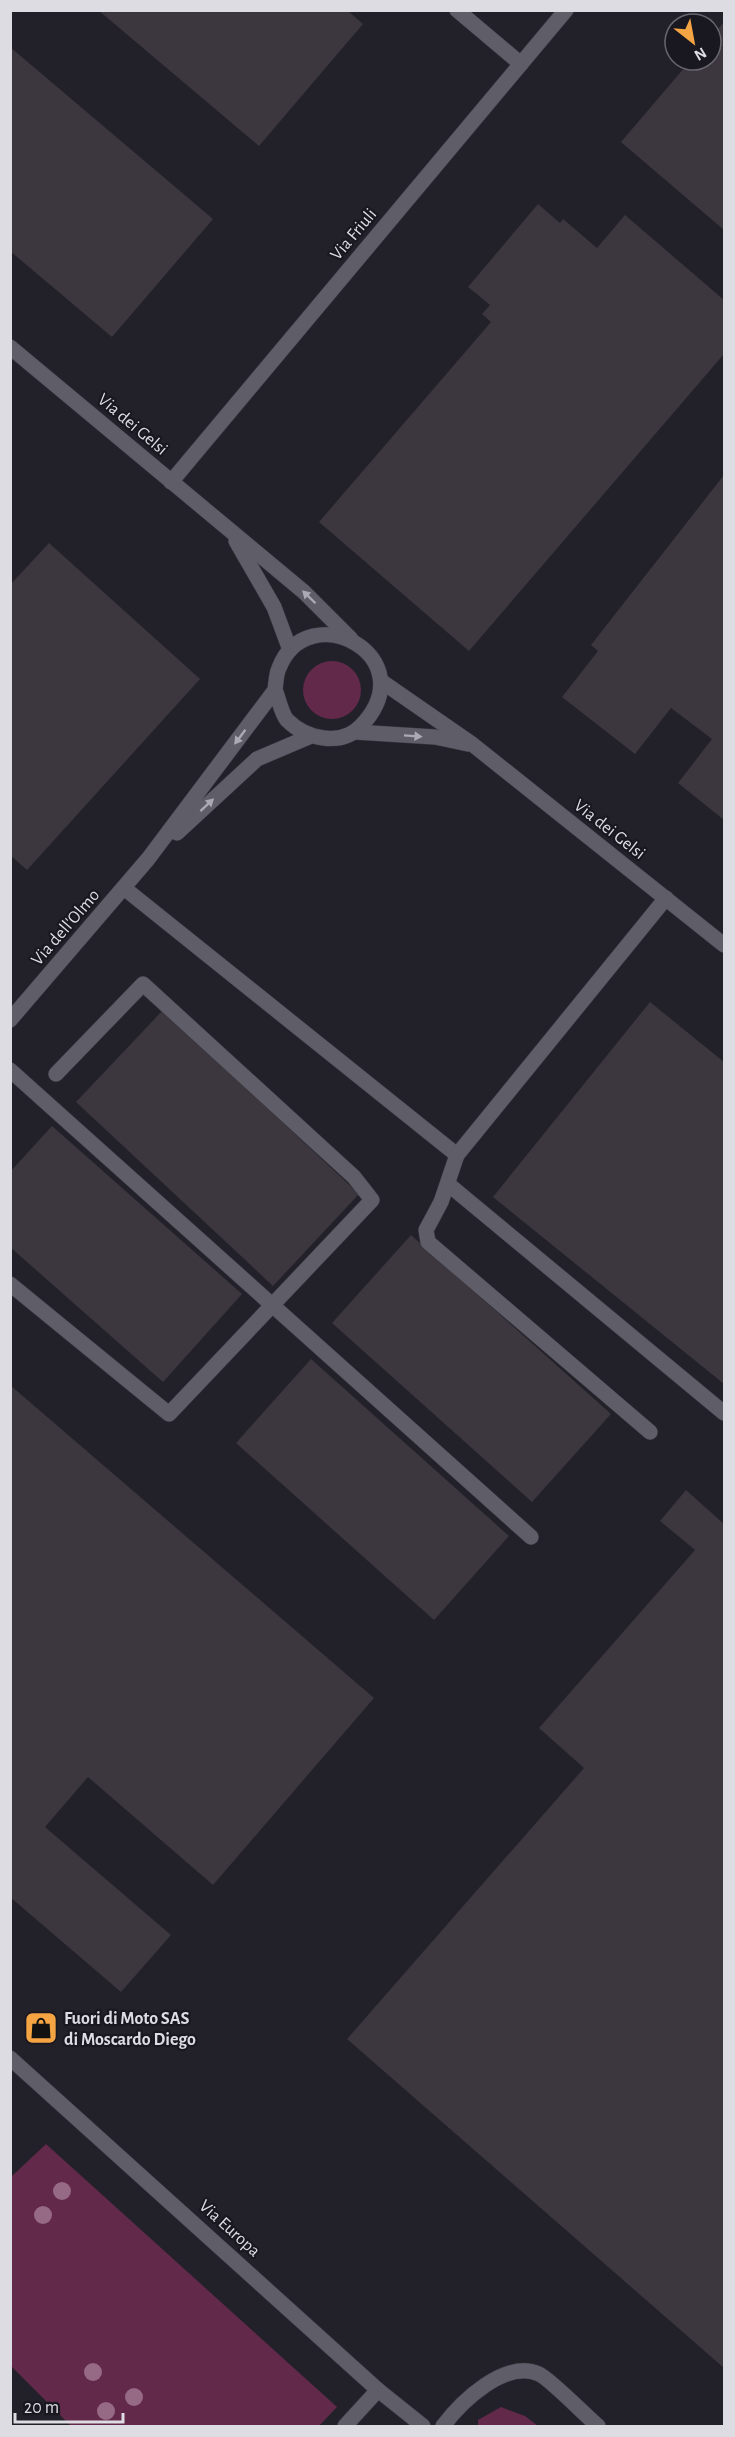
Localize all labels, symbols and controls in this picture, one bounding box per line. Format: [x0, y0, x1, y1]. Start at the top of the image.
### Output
north arrow [663, 12, 723, 72]
text: N [691, 44, 709, 64]
street label: Via Friuli [327, 205, 380, 264]
street label: Via dei Gelsi [94, 391, 171, 459]
one-way arrow [303, 591, 317, 605]
one-way arrow [234, 728, 246, 744]
one-way arrow [404, 731, 423, 741]
street label: Via dei Gelsi [570, 797, 648, 863]
one-way arrow [199, 798, 214, 812]
street label: Via dell'Olmo [28, 886, 104, 969]
shop icon: Fuori di Moto SAS di Moscardo Diego [23, 2010, 59, 2046]
place label: Fuori di Moto SAS di Moscardo Diego [64, 2010, 196, 2049]
street label: Via Europa [195, 2197, 263, 2261]
scale bar [15, 2386, 123, 2424]
text: 20 m [24, 2399, 59, 2417]

